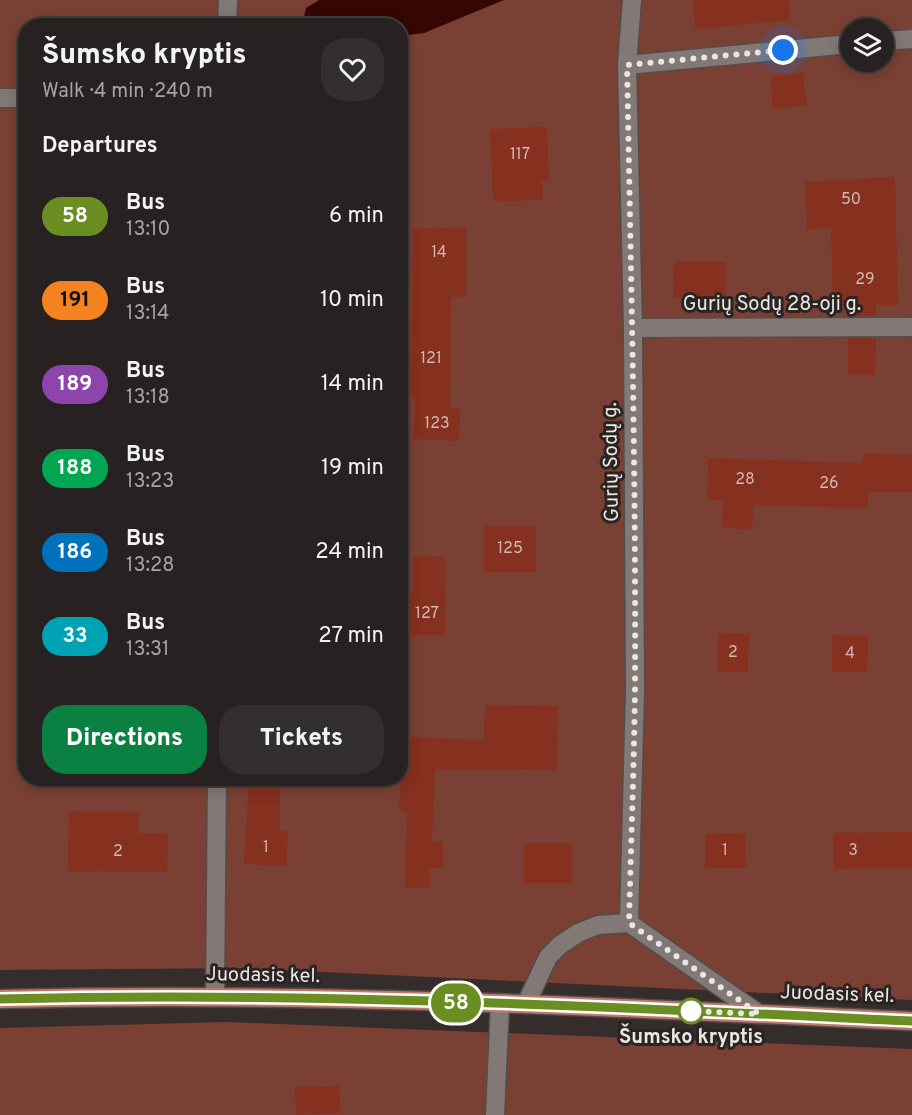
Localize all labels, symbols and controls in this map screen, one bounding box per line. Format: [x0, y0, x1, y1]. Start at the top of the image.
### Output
map controls [840, 18, 894, 72]
button: layers [840, 18, 894, 72]
your location [768, 35, 798, 65]
text: Šumsko kryptis [42, 38, 246, 74]
button: heart [321, 38, 384, 101]
text: Walk · 4 min · 240 m [42, 79, 213, 105]
text: Departures [42, 133, 158, 160]
house number: 117 [510, 145, 530, 165]
text: Bus [126, 190, 165, 217]
house number: 50 [841, 190, 861, 210]
text: 58 [62, 203, 88, 230]
text: 6 min [329, 203, 384, 230]
text: 13:10 [126, 217, 170, 243]
house number: 14 [431, 243, 447, 263]
house number: 29 [855, 270, 875, 290]
text: Bus [126, 274, 165, 301]
text: 191 [60, 287, 90, 314]
text: 10 min [320, 287, 384, 314]
street label: Gurių Sodų 28-oji g. [683, 292, 861, 318]
text: 13:14 [126, 301, 169, 327]
house number: 121 [420, 349, 442, 369]
text: Bus [126, 358, 165, 385]
text: 189 [58, 371, 92, 398]
text: 14 min [321, 371, 384, 398]
text: 13:18 [126, 385, 170, 411]
street label: Gurių Sodų g. [598, 402, 626, 522]
house number: 123 [424, 414, 450, 434]
text: Bus [126, 442, 165, 469]
text: 188 [58, 455, 92, 482]
text: 19 min [321, 455, 384, 482]
text: 13:23 [126, 469, 174, 495]
house number: 28 [735, 470, 755, 490]
house number: 26 [819, 474, 839, 494]
text: Bus [126, 526, 165, 553]
text: 186 [58, 539, 92, 566]
text: 24 min [315, 539, 384, 566]
house number: 125 [497, 539, 523, 559]
text: 13:28 [126, 553, 174, 579]
house number: 127 [415, 604, 439, 624]
text: Bus [126, 610, 165, 637]
text: 33 [62, 623, 88, 650]
text: 27 min [318, 623, 384, 650]
text: 13:31 [126, 637, 169, 663]
house number: 2 [728, 643, 738, 663]
house number: 4 [845, 644, 855, 664]
button: Directions [42, 705, 207, 774]
button: Tickets [219, 705, 384, 774]
house number: 1 [263, 838, 269, 858]
house number: 1 [722, 841, 728, 861]
house number: 3 [848, 841, 858, 861]
house number: 2 [113, 842, 123, 862]
street label: Juodasis kel. [206, 962, 320, 990]
street label: Juodasis kel. [779, 980, 895, 1010]
line badge: 58 [429, 984, 483, 1022]
text: 58 [443, 990, 469, 1017]
marker: Šumsko kryptis [678, 998, 704, 1024]
place label: Šumsko kryptis [619, 1023, 763, 1051]

